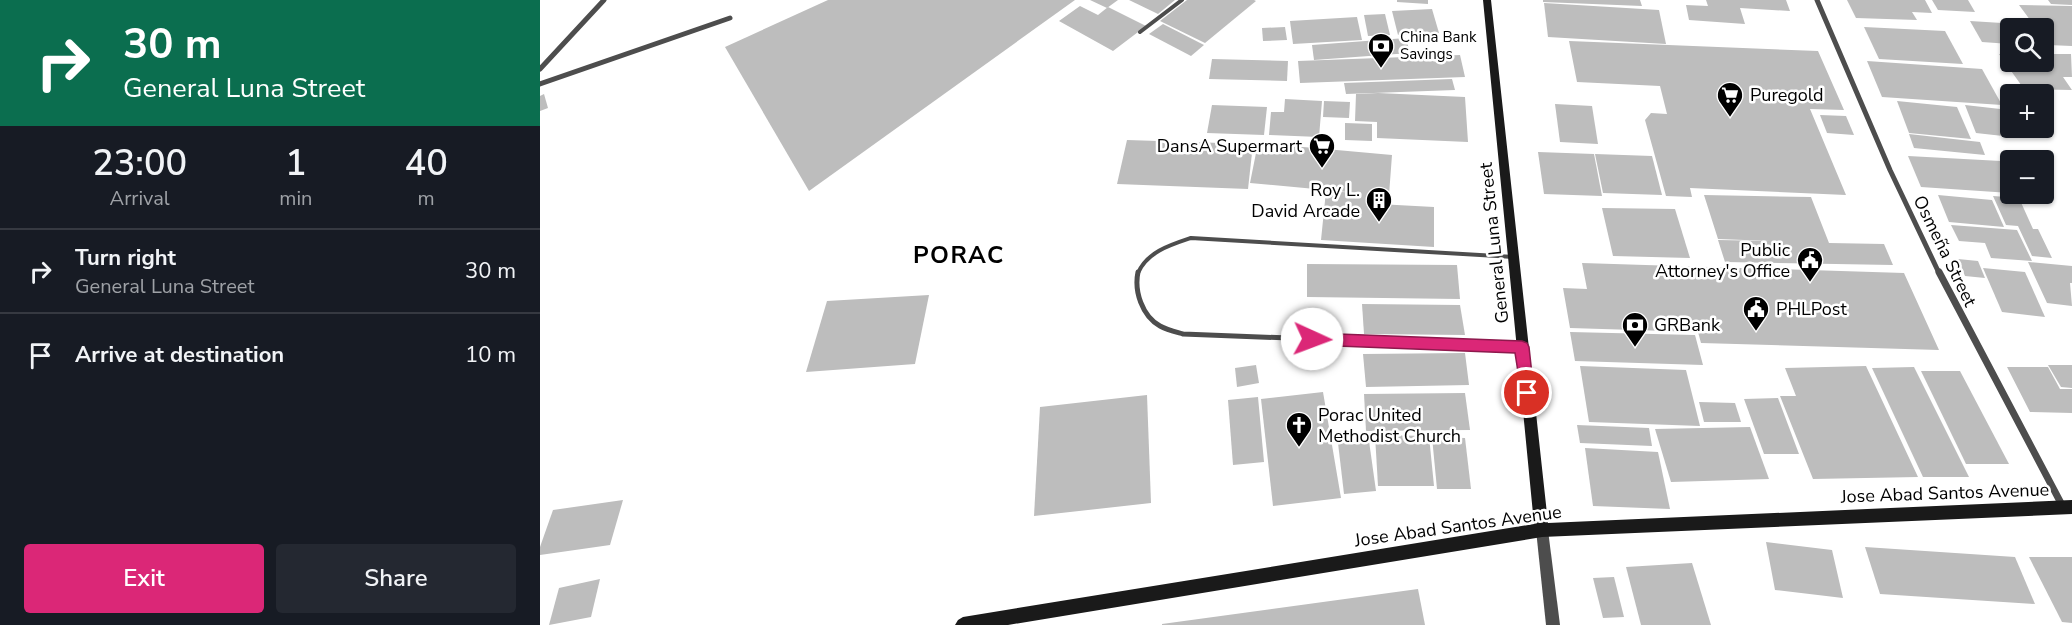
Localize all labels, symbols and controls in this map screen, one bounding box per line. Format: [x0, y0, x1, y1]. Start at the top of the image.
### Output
text: 30 m [123, 16, 222, 73]
map controls [2000, 18, 2054, 204]
button: search [2000, 18, 2054, 72]
icon: right [24, 24, 102, 102]
place label: China Bank Savings [1400, 27, 1477, 64]
bank icon: China Bank Savings [1366, 31, 1396, 69]
text: General Luna Street [123, 70, 365, 107]
supermarket icon: Puregold [1715, 80, 1745, 118]
place label: Puregold [1750, 83, 1824, 107]
button: + [2000, 84, 2054, 138]
supermarket icon: DansA Supermart [1307, 131, 1337, 169]
place label: DansA Supermart [1157, 134, 1303, 158]
text: 23:00 [92, 139, 187, 188]
text: 1 [285, 139, 307, 188]
text: 40 [405, 139, 448, 188]
button: − [2000, 150, 2054, 204]
street label: General Luna Street [1474, 161, 1514, 325]
place label: Roy L. David Arcade [1251, 178, 1360, 223]
text: Arrival [110, 185, 170, 212]
text: min [279, 185, 312, 212]
text: m [418, 185, 435, 212]
building icon: Roy L. David Arcade [1364, 185, 1394, 223]
street label: Osmeña Street [1908, 191, 1983, 311]
place label: Public Attorney's Office [1655, 238, 1790, 283]
district label: PORAC [913, 239, 1005, 271]
text: Turn right [75, 243, 176, 273]
public building icon: Public Attorney's Office [1795, 245, 1825, 283]
icon: right [24, 255, 57, 288]
text: 30 m [465, 256, 516, 286]
text: General Luna Street [75, 273, 254, 300]
public building icon: PHLPost [1741, 294, 1771, 332]
place label: PHLPost [1776, 297, 1847, 321]
position arrow [1280, 307, 1344, 371]
bank icon: GRBank [1620, 310, 1650, 348]
place label: GRBank [1654, 313, 1721, 337]
icon: arrive [24, 339, 57, 372]
text: Arrive at destination [75, 340, 284, 370]
text: 10 m [465, 340, 516, 370]
pin [1501, 367, 1552, 418]
icon: arrive [1510, 376, 1543, 409]
place label: Porac United Methodist Church [1318, 403, 1461, 448]
church icon: Porac United Methodist Church [1284, 410, 1314, 448]
street label: Jose Abad Santos Avenue [1839, 477, 2050, 509]
street label: Jose Abad Santos Avenue [1352, 500, 1563, 553]
button: Exit [24, 544, 264, 613]
button: Share [276, 544, 516, 613]

